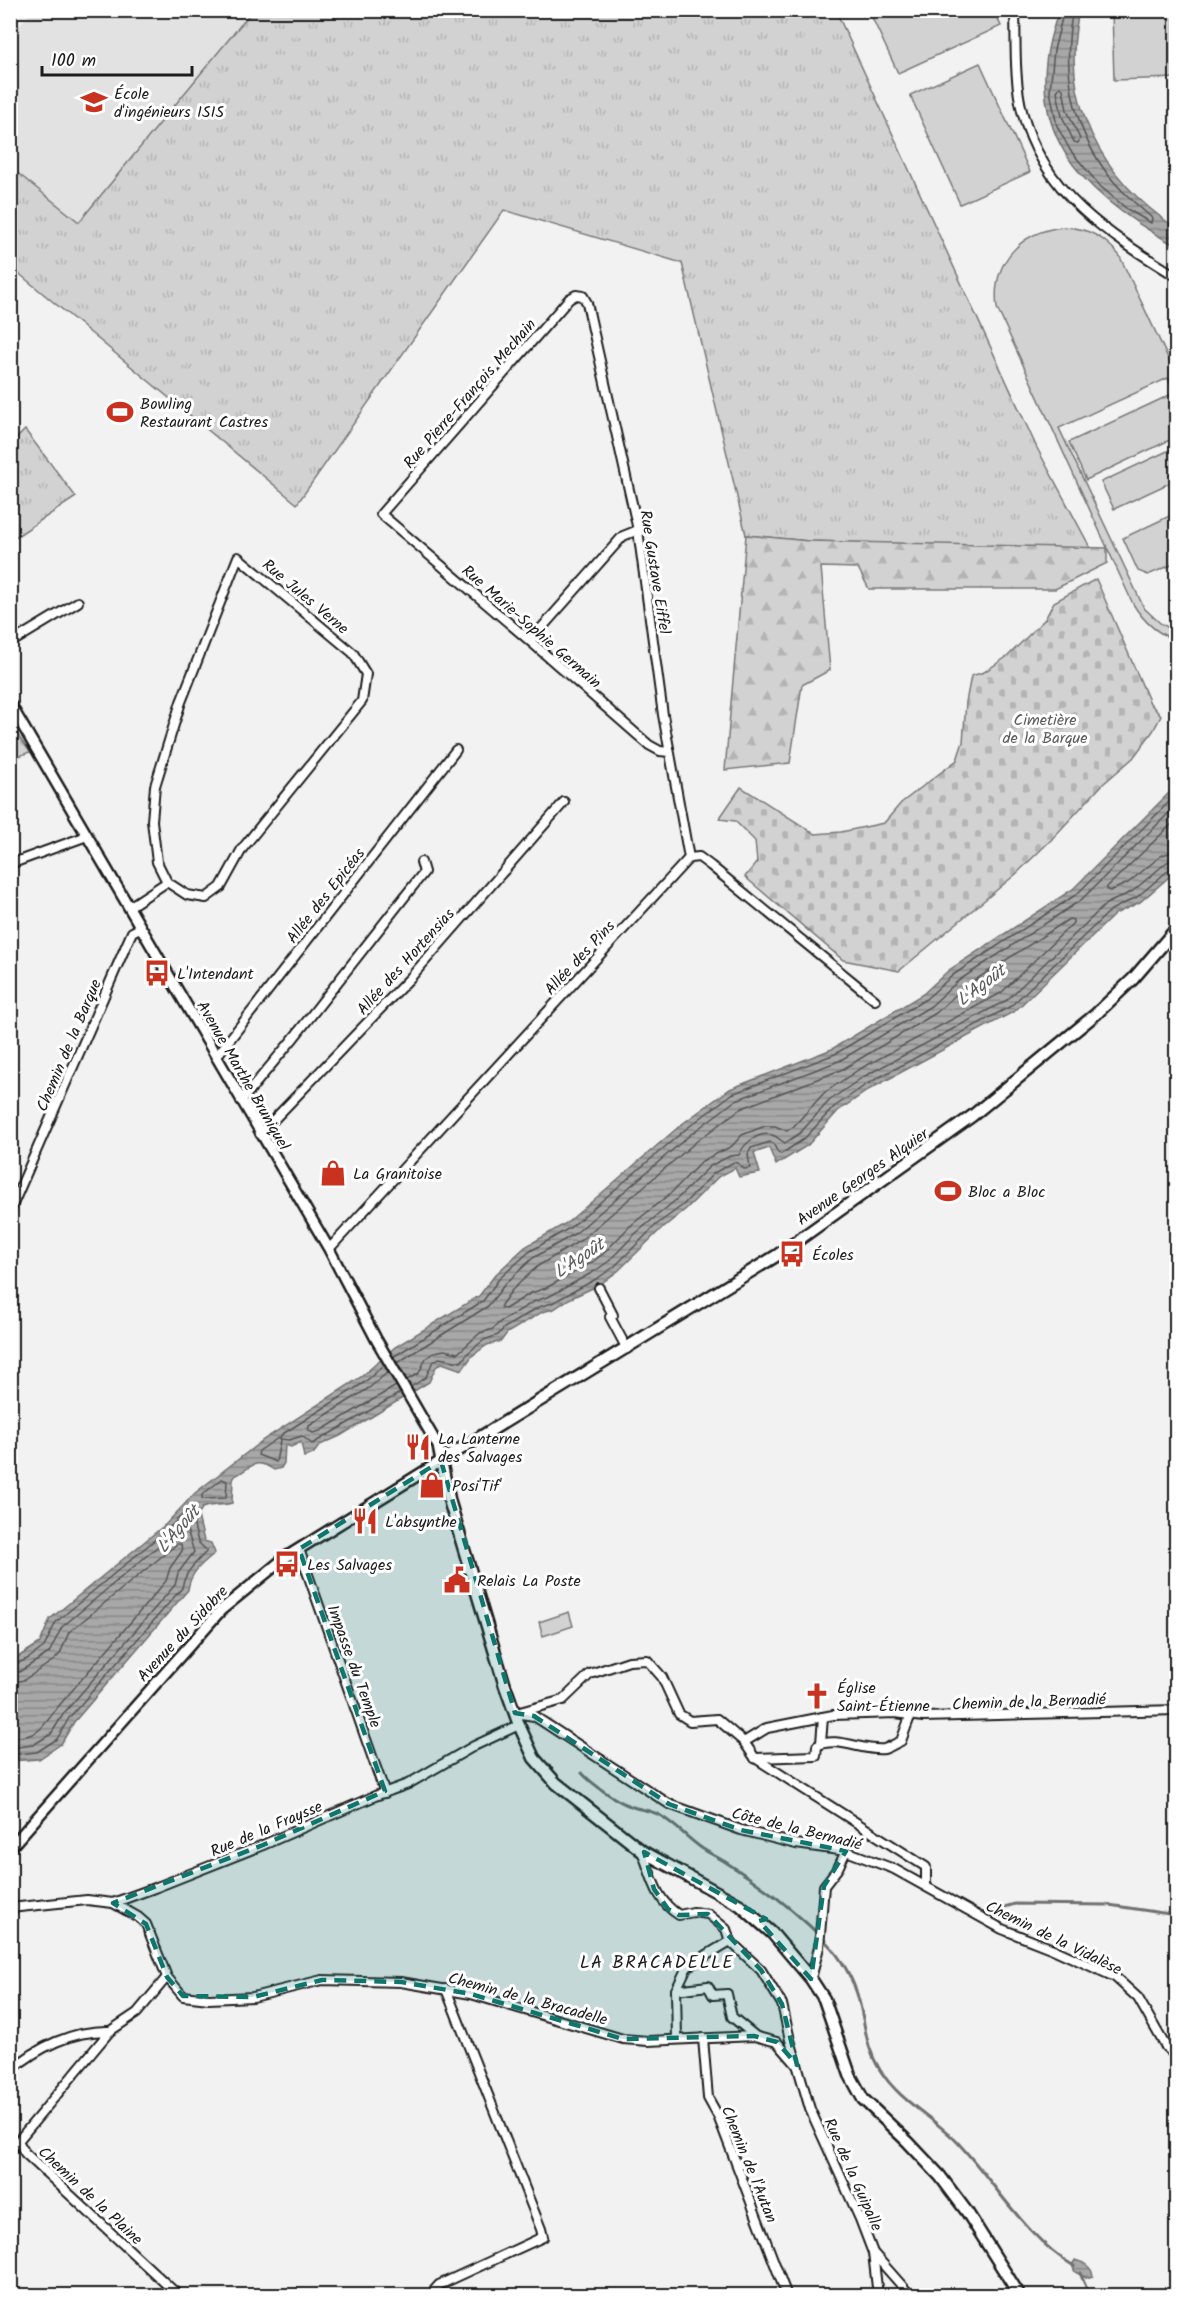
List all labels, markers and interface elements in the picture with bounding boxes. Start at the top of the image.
scale bar [42,39,192,77]
text: 100 m [51,47,96,76]
place label: École d'ingénieurs ISIS [114,82,224,125]
school or university icon: École d'ingénieurs ISIS [79,87,109,117]
street label: Rue Pierre-François Mechain [398,313,543,475]
place label: Bowling Restaurant Castres [140,392,268,435]
sports icon: Bowling Restaurant Castres [105,397,135,427]
street label: Rue Gustave Eiffel [632,508,677,636]
street label: Rue Jules Verne [256,553,354,641]
street label: Rue Marie-Sophie Germain [455,559,607,695]
park label: Cimetière de la Barque [1003,708,1087,751]
street label: Allée des Epicéas [281,842,372,949]
street label: Allée des Hortensias [351,903,461,1021]
street label: Allée des Pins [539,915,622,1001]
water label: L'Agoût [951,956,1015,1015]
bus stop icon: L'Intendant [142,958,172,988]
place label: L'Intendant [177,962,254,987]
street label: Chemin de la Barque [30,975,109,1116]
street label: Avenue Marthe Bruniquel [190,996,296,1155]
street label: Avenue Georges Alquier [792,1121,935,1232]
shop icon: La Granitoise [318,1158,348,1188]
place label: La Granitoise [353,1162,442,1187]
sports icon: Bloc a Bloc [933,1176,963,1206]
place label: Bloc a Bloc [968,1180,1045,1205]
water label: L'Agoût [549,1230,614,1287]
bus stop icon: Écoles [777,1239,807,1269]
place label: Écoles [812,1243,854,1268]
place label: La Lanterne des Salvages [438,1427,522,1470]
restaurant icon: La Lanterne des Salvages [403,1432,433,1462]
shop icon: Posi'Tif' [417,1470,447,1500]
place label: Posi'Tif' [452,1474,502,1499]
water label: L'Agoût [150,1497,210,1561]
restaurant icon: L'absynthe [350,1506,380,1536]
place label: L'absynthe [385,1510,457,1535]
bus stop icon: Les Salvages [272,1549,302,1579]
place label: Les Salvages [307,1553,392,1578]
public building icon: Relais La Poste [442,1565,472,1595]
place label: Relais La Poste [477,1569,581,1594]
street label: Avenue du Sidobre [132,1580,235,1688]
street label: Impasse du Temple [320,1601,387,1732]
place label: Église Saint-Étienne [837,1676,930,1719]
church icon: Église Saint-Étienne [802,1681,832,1711]
street label: Chemin de la Bernadié [952,1687,1107,1718]
street label: Rue de la Fraysse [207,1795,327,1864]
street label: Côte de la Bernadié [729,1801,865,1858]
street label: Chemin de la Vidalèse [981,1894,1126,1982]
district label: LA BRACADELLE [580,1949,734,1978]
street label: Chemin de la Bracadelle [445,1966,610,2033]
street label: Chemin de l'Autan [714,2102,783,2227]
street label: Rue de la Guipalle [816,2114,889,2235]
street label: Chemin de la Plaine [32,2141,148,2252]

